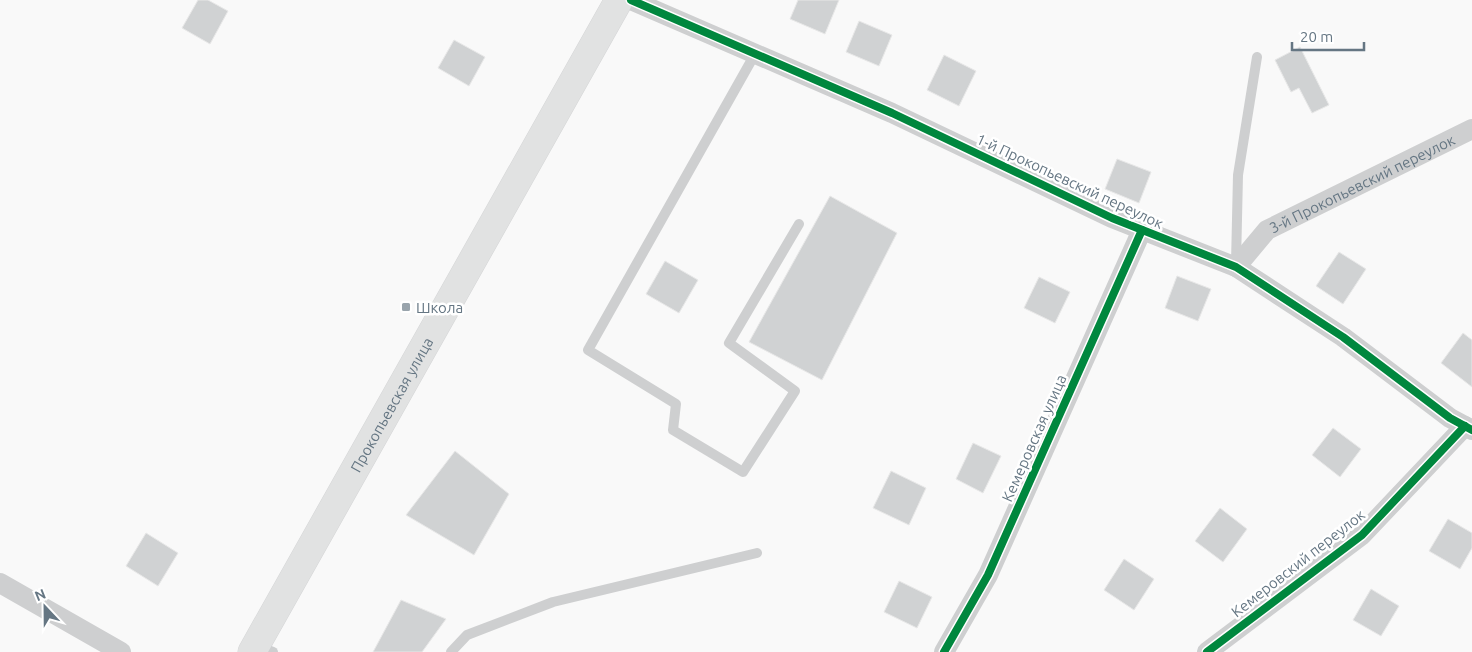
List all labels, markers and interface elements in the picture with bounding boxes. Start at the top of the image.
scale bar [1292,20,1364,52]
text: 20 m [1300,28,1333,45]
street label: 1-й Прокопьевский переулок [974,130,1166,232]
street label: 3-й Прокопьевский переулок [1266,130,1458,236]
place label: Школа [416,299,463,316]
marker: Школа [400,301,412,313]
street label: Прокопьевская улица [347,334,436,475]
street label: Кемеровская улица [998,372,1070,504]
street label: Кемеровский переулок [1228,506,1368,620]
north arrow [20,582,70,632]
text: N [32,586,48,604]

